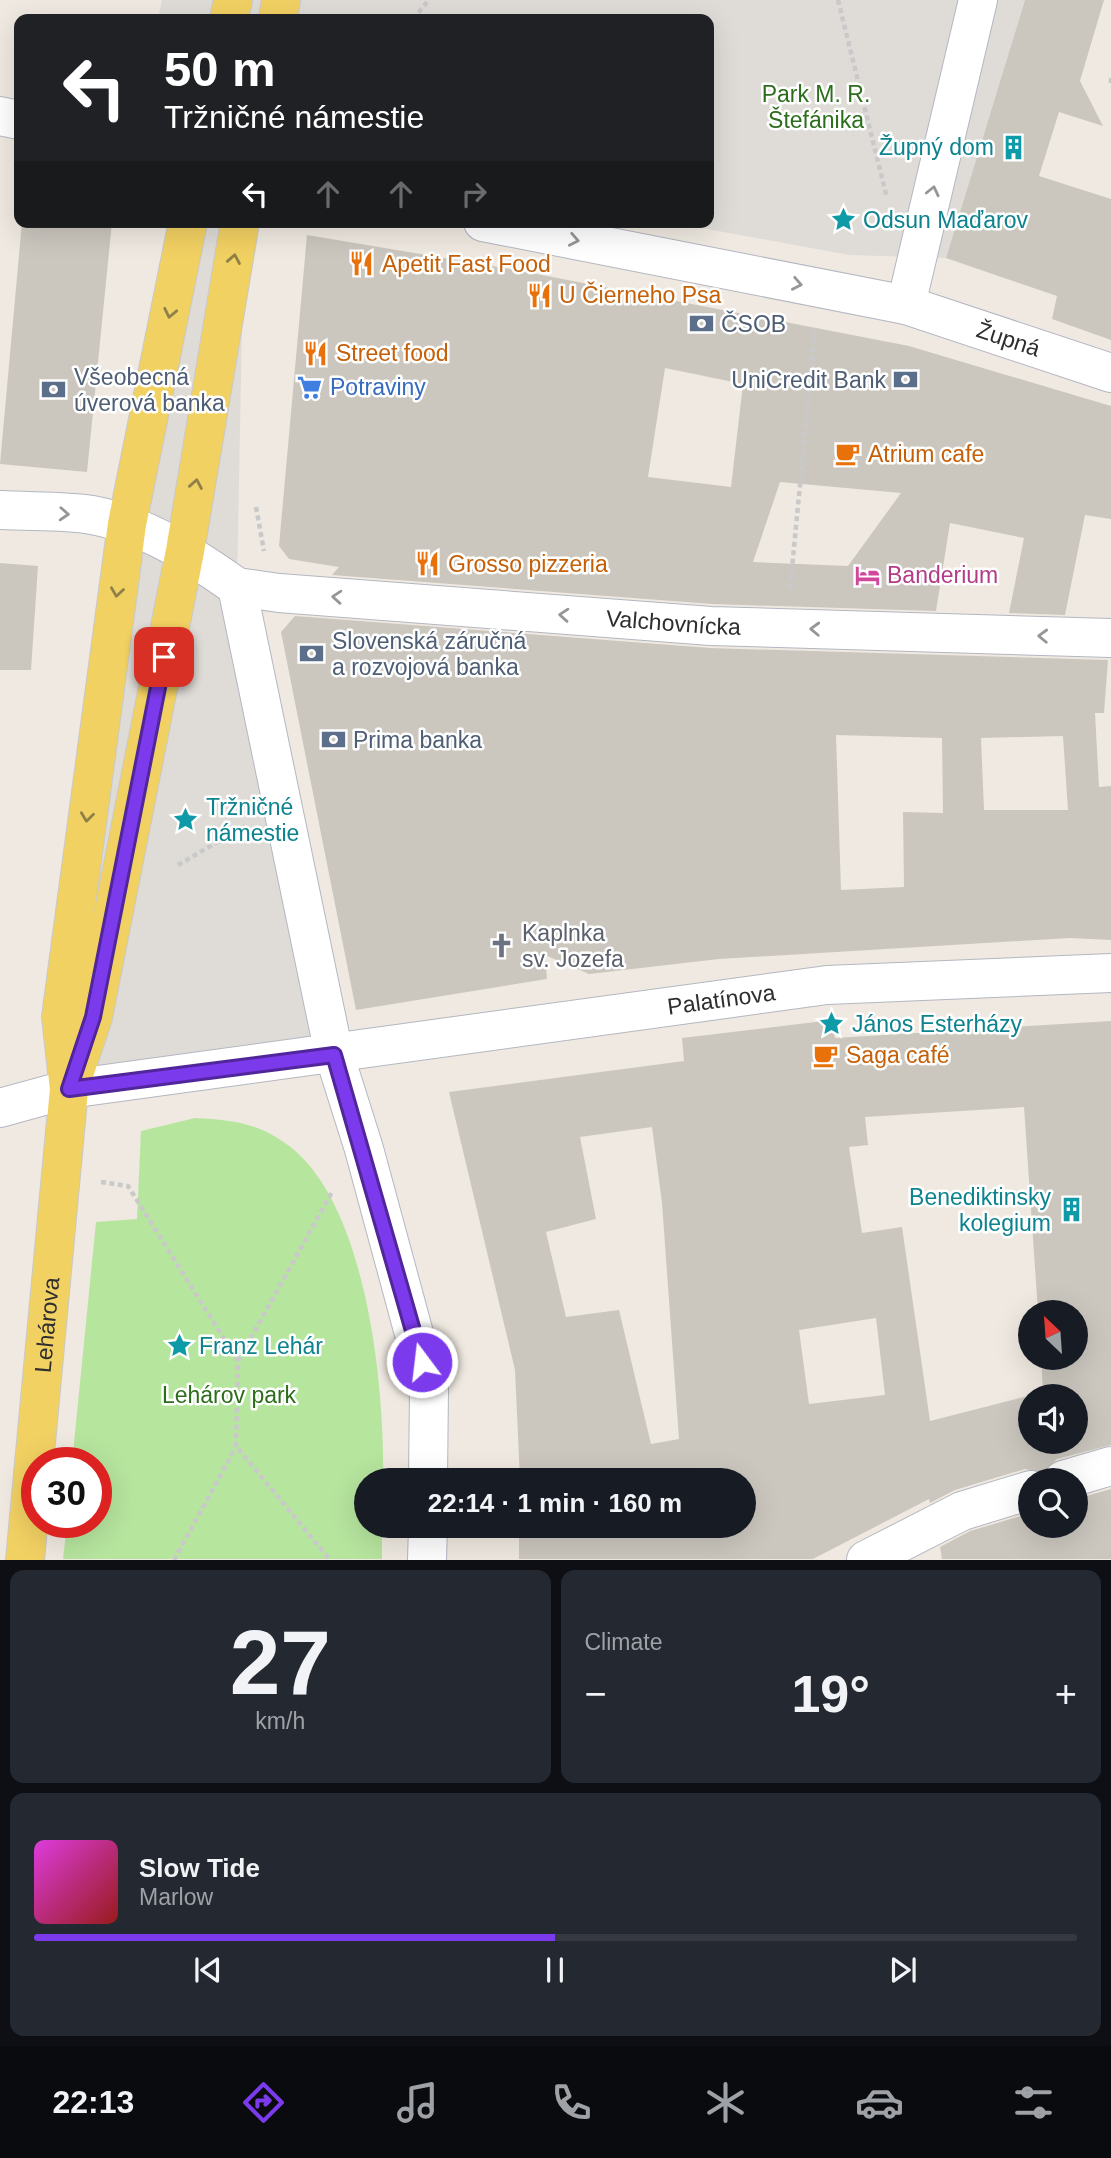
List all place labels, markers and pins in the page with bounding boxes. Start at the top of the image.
building icon: Župný dom [1000,133,1028,161]
place label: Župný dom [879,134,994,160]
place icon: Odsun Maďarov [829,206,857,234]
place label: Odsun Maďarov [863,207,1028,233]
restaurant icon: Apetit Fast Food [348,250,376,278]
place label: Apetit Fast Food [382,251,551,277]
restaurant icon: U Čierneho Psa [525,281,553,309]
place label: U Čierneho Psa [559,281,722,308]
bank icon: ČSOB [687,310,715,338]
place label: ČSOB [721,310,786,337]
restaurant icon: Street food [302,339,330,367]
place label: Street food [336,340,449,366]
place label: Všeobecná úverová banka [74,364,225,416]
bank icon: UniCredit Bank [892,366,920,394]
place label: UniCredit Bank [731,367,886,393]
supermarket icon: Potraviny [296,373,324,401]
place label: Potraviny [330,374,426,400]
bank icon: Všeobecná úverová banka [40,376,68,404]
cafe icon: Atrium cafe [834,440,862,468]
place label: Atrium cafe [868,441,984,467]
restaurant icon: Grosso pizzeria [414,550,442,578]
place label: Grosso pizzeria [448,551,608,577]
hotel icon: Banderium [853,561,881,589]
place label: Banderium [887,562,998,588]
pin [134,627,194,687]
place label: Slovenská záručná a rozvojová banka [332,628,527,680]
bank icon: Slovenská záručná a rozvojová banka [298,640,326,668]
bank icon: Prima banka [319,726,347,754]
place label: Prima banka [353,727,482,753]
place label: Tržničné námestie [206,794,299,846]
place icon: Tržničné námestie [172,806,200,834]
place label: Kaplnka sv. Jozefa [522,920,624,972]
church icon: Kaplnka sv. Jozefa [488,932,516,960]
place icon: János Esterházy [818,1010,846,1038]
place label: János Esterházy [852,1011,1023,1037]
cafe icon: Saga café [812,1041,840,1069]
place label: Saga café [846,1042,950,1068]
place label: Benediktinsky kolegium [909,1184,1051,1236]
building icon: Benediktinsky kolegium [1057,1196,1085,1224]
place icon: Franz Lehár [165,1332,193,1360]
place label: Franz Lehár [199,1333,323,1359]

